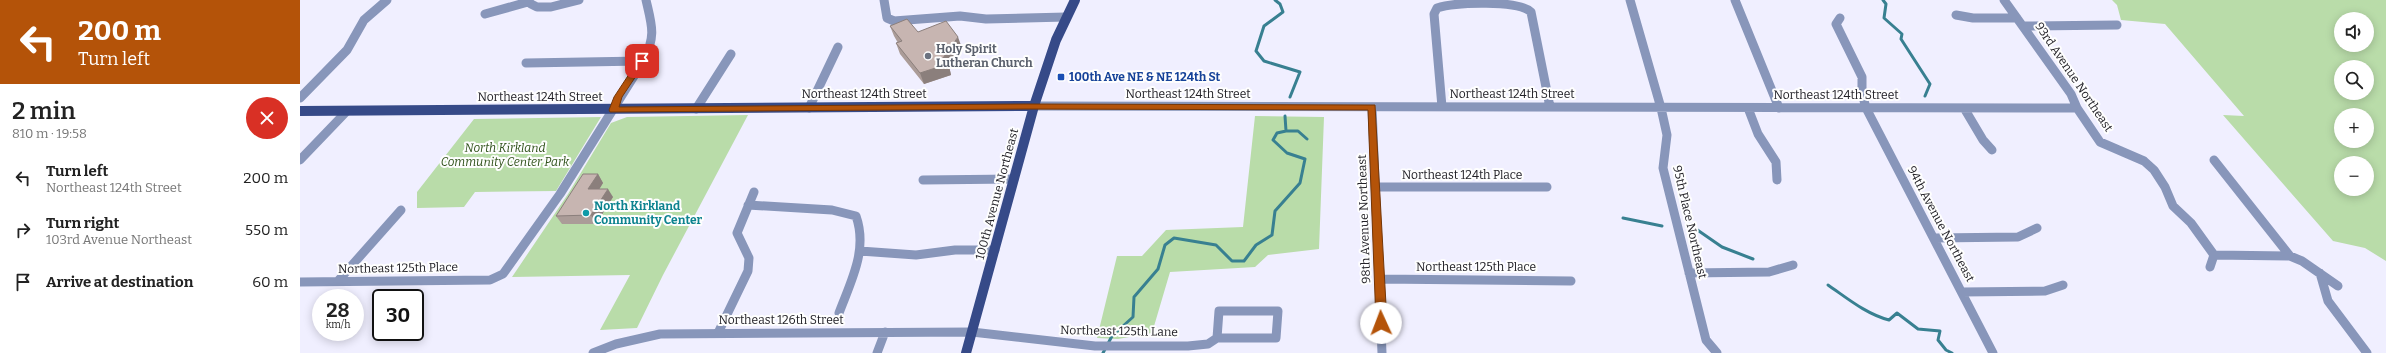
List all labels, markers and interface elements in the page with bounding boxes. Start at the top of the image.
map controls [2334,12,2374,196]
button: sound [2334,12,2374,52]
text: 200 m [78,14,161,47]
icon: left [12,16,64,68]
street label: 93rd Avenue Northeast [2032,20,2116,135]
place label: Holy Spirit Lutheran Church [936,42,1033,70]
pin [625,44,659,78]
text: Turn left [78,48,150,70]
icon: arrive [631,50,653,72]
marker: Holy Spirit Lutheran Church [923,51,933,61]
button: search [2334,60,2374,100]
place label: 100th Ave NE & NE 124th St [1069,70,1221,84]
marker: 100th Ave NE & NE 124th St [1056,72,1066,82]
street label: Northeast 124th Street [801,87,927,101]
street label: Northeast 124th Street [1125,87,1251,101]
street label: Northeast 124th Street [1449,87,1575,101]
street label: Northeast 124th Street [1773,88,1899,102]
street label: Northeast 124th Street [477,90,603,104]
text: 2 min [12,97,76,125]
button: close [246,97,288,139]
button: + [2334,108,2374,148]
text: 810 m · 19:58 [12,126,87,141]
street label: 100th Avenue Northeast [973,126,1021,261]
park label: North Kirkland Community Center Park [441,141,570,169]
street label: 98th Avenue Northeast [1355,154,1373,284]
button: − [2334,156,2374,196]
text: Turn left [46,162,108,180]
street label: 95th Place Northeast [1670,164,1710,281]
street label: 94th Avenue Northeast [1905,164,1978,285]
icon: left [12,167,34,189]
street label: Northeast 124th Place [1402,168,1522,182]
text: 200 m [243,169,288,187]
text: Northeast 124th Street [46,180,182,195]
place label: North Kirkland Community Center [594,199,703,227]
marker: North Kirkland Community Center [581,208,591,218]
text: Turn right [46,214,119,232]
icon: right [12,219,34,241]
text: 550 m [245,221,288,239]
text: 103rd Avenue Northeast [46,232,192,247]
street label: Northeast 125th Place [338,260,458,276]
street label: Northeast 125th Place [1416,260,1536,274]
icon: arrive [12,271,34,293]
text: Arrive at destination [46,273,193,291]
text: 60 m [252,273,288,291]
speed limit sign: 30 [372,289,424,341]
text: 28 [326,298,350,322]
position arrow [1360,302,1402,344]
street label: Northeast 126th Street [718,313,844,327]
text: km/h [326,319,350,331]
street label: Northeast 125th Lane [1060,323,1178,339]

